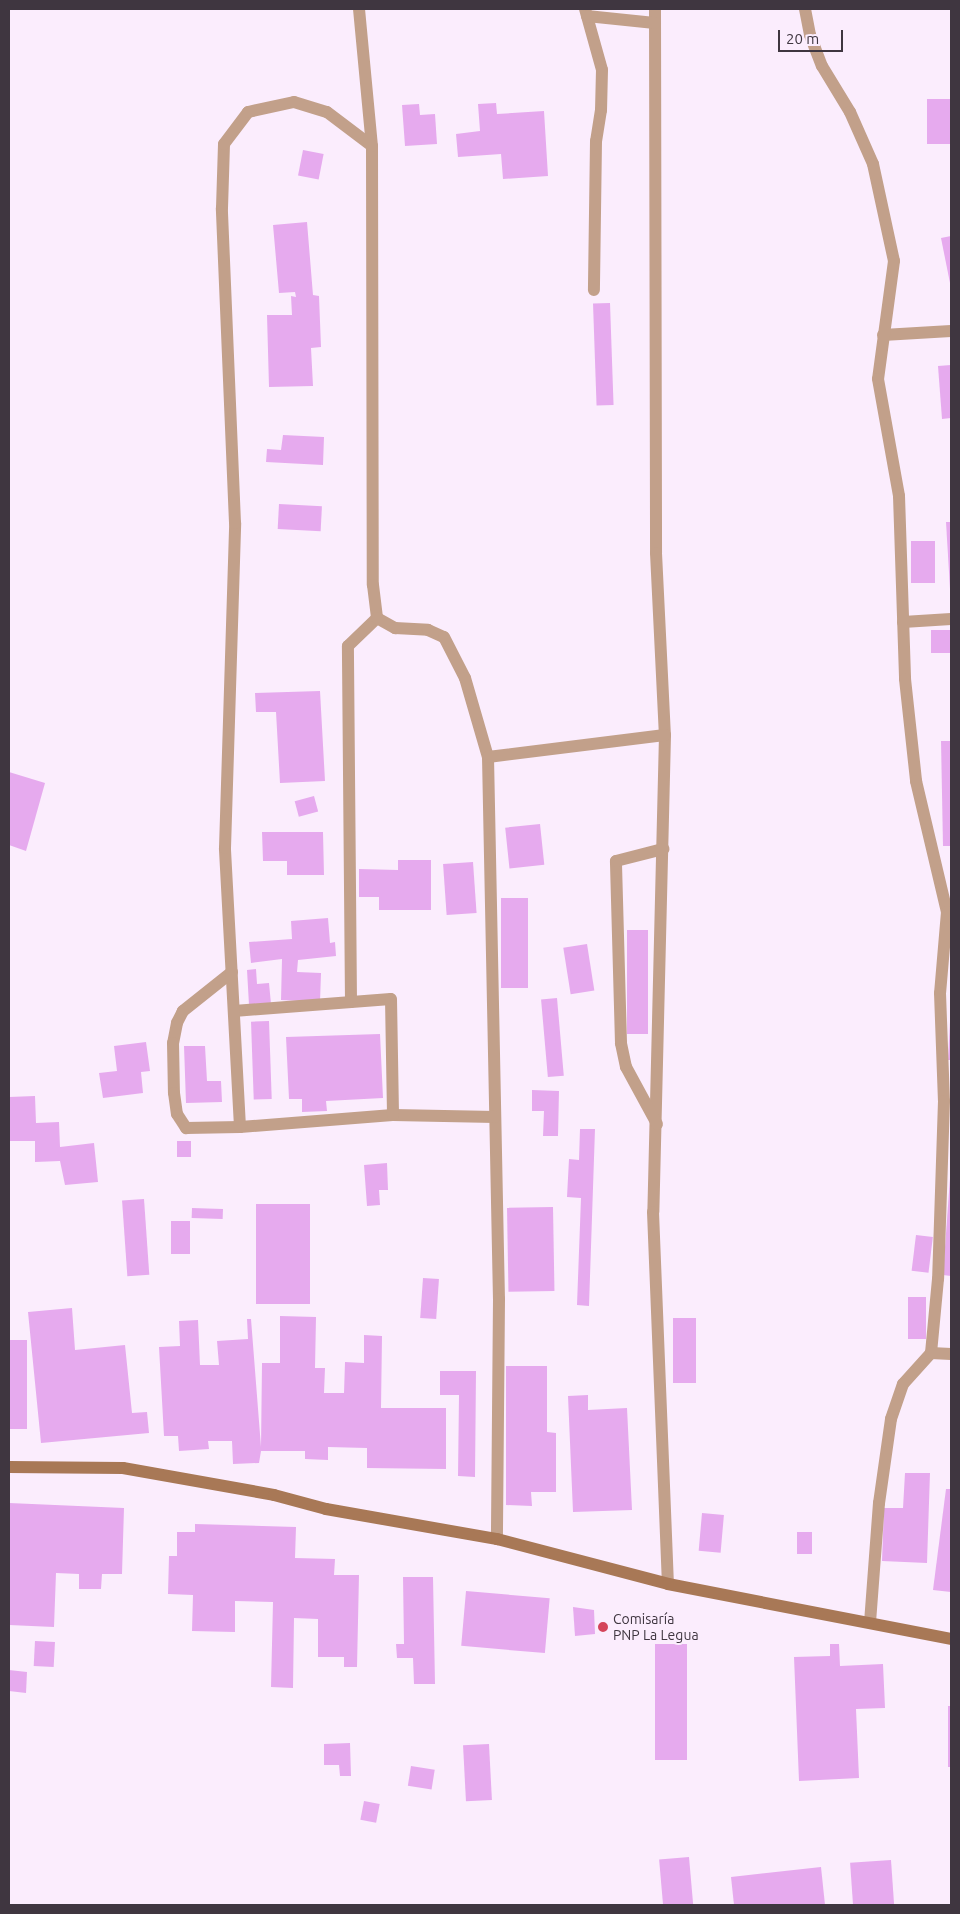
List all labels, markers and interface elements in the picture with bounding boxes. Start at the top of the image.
scale bar [780,20,845,52]
text: 20 m [786,30,819,47]
place label: Comisaría PNP La Legua [613,1611,699,1644]
marker: Comisaría PNP La Legua [597,1621,609,1633]

